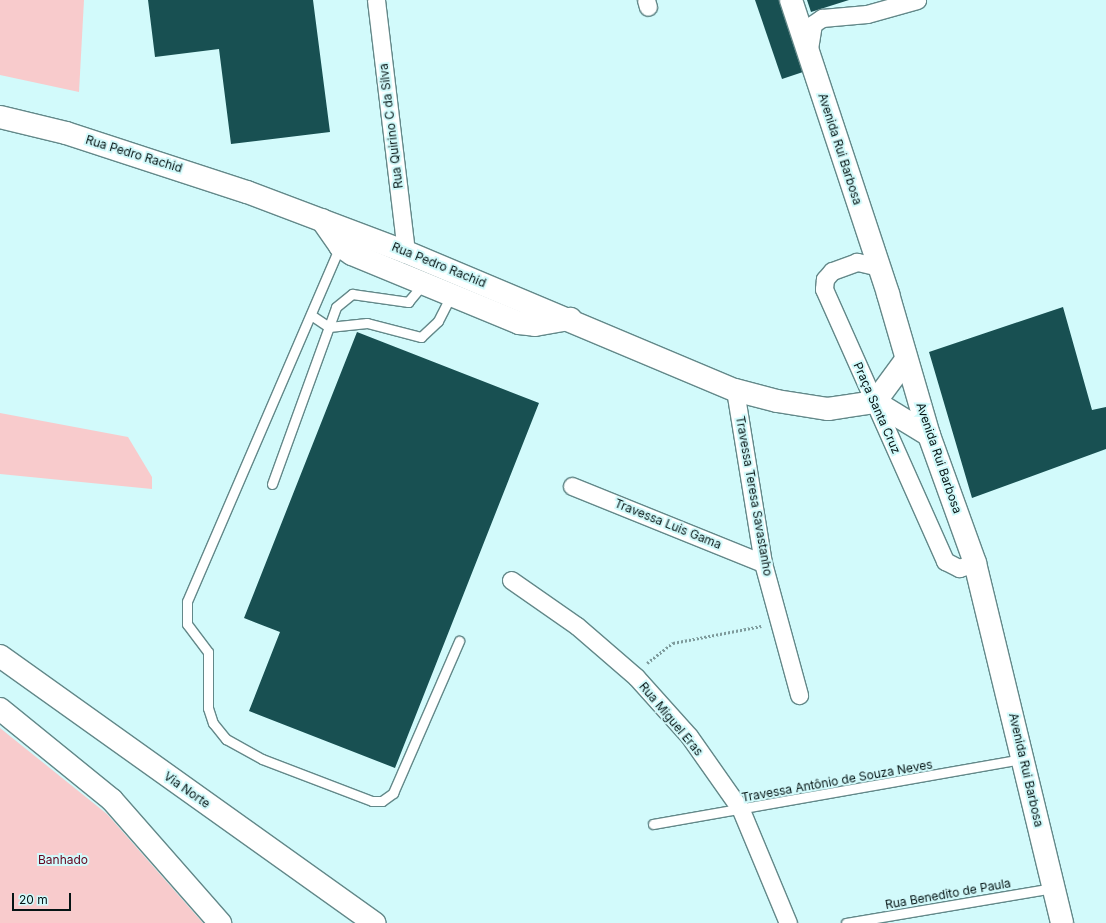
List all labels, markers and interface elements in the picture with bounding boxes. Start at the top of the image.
street label: Rua Quirino C da Silva [376,63,406,189]
street label: Avenida Rui Barbosa [815,91,865,207]
street label: Rua Pedro Rachid [84,132,184,176]
street label: Rua Pedro Rachid [390,240,488,290]
street label: Praça Santa Cruz [850,360,904,456]
street label: Avenida Rui Barbosa [913,401,965,515]
street label: Travessa Teresa Savastanho [733,415,775,577]
street label: Travessa Luis Gama [613,496,723,552]
street label: Rua Miguel Eras [636,679,706,759]
street label: Avenida Rui Barbosa [1006,712,1046,828]
street label: Travessa Antônio de Souza Neves [740,757,934,805]
street label: Via Norte [161,769,213,811]
park label: Banhado [38,853,88,867]
street label: Rua Benedito de Paula [884,876,1012,912]
scale bar [14,885,73,911]
text: 20 m [19,892,48,907]

